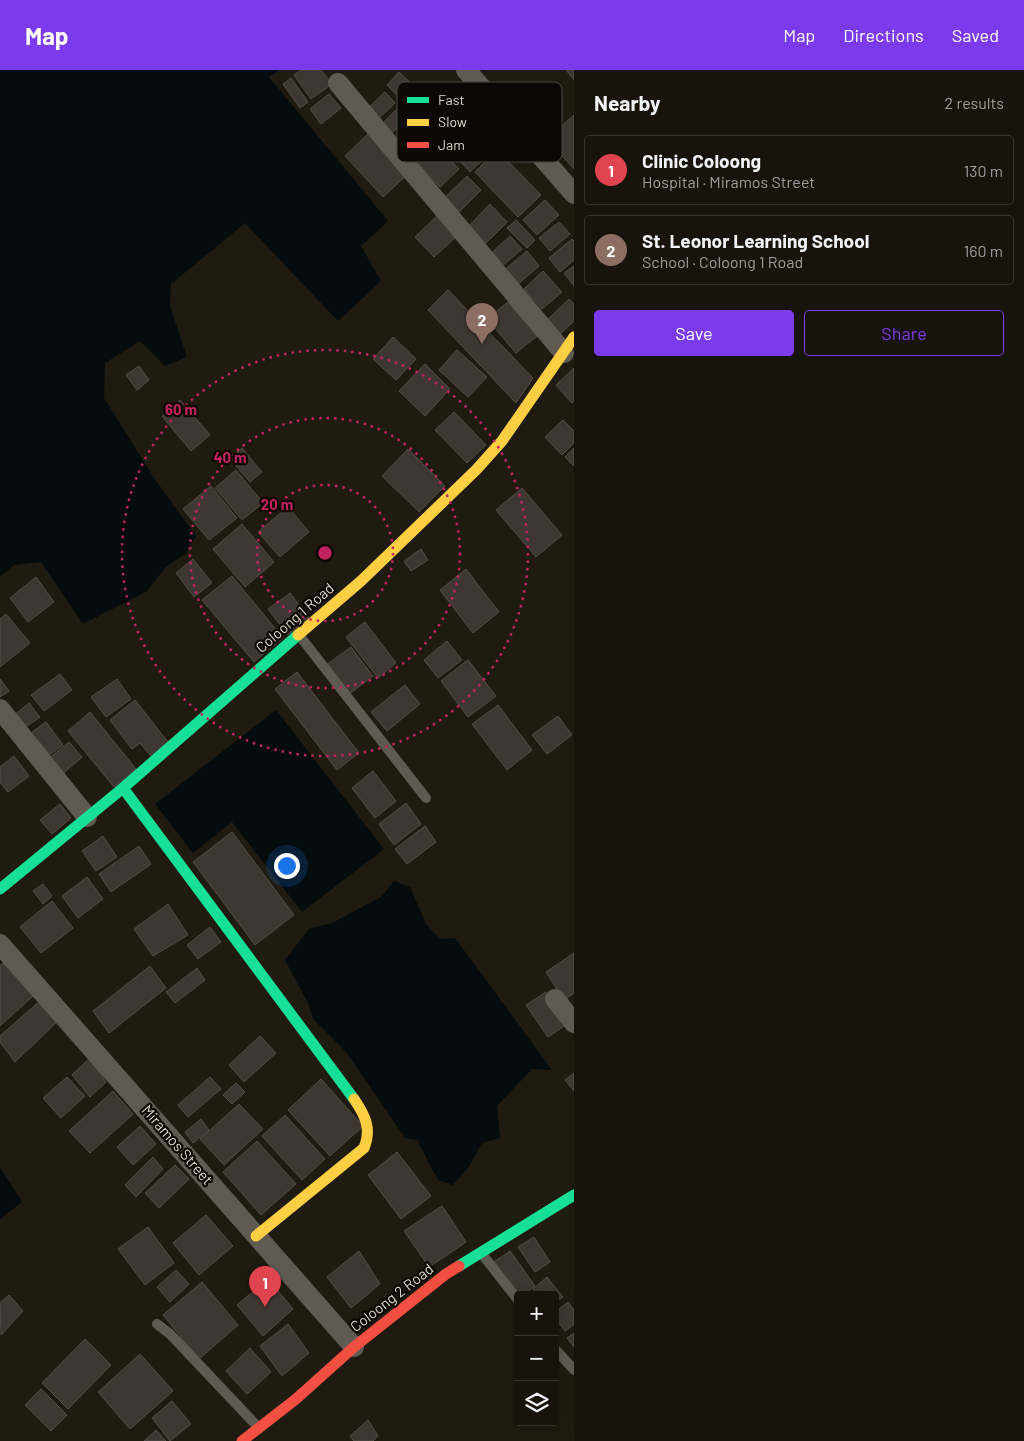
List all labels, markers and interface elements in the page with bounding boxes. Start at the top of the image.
text: Map [25,21,68,50]
text: Map [783,24,815,46]
text: Directions [843,24,924,46]
text: Saved [952,24,999,46]
legend [397,82,562,162]
text: Nearby [594,90,660,115]
text: Fast [438,91,464,108]
text: 2 results [945,93,1004,112]
text: Slow [438,113,467,130]
text: Jam [438,136,465,153]
text: Clinic Coloong [642,149,761,172]
text: 1 [608,161,614,180]
text: 130 m [964,161,1003,180]
text: Hospital · Miramos Street [642,172,815,191]
text: St. Leonor Learning School [642,229,869,252]
text: 2 [607,241,615,260]
text: 160 m [964,241,1003,260]
text: School · Coloong 1 Road [642,252,803,271]
pin: 2 [466,303,498,344]
button: Save [594,310,794,356]
button: Share [804,310,1004,356]
text: 60 m [165,400,197,418]
text: 40 m [213,448,247,466]
text: 20 m [261,495,293,513]
centre of rings [316,544,334,562]
street label: Coloong 1 Road [252,578,337,656]
your location [274,853,300,879]
street label: Miramos Street [138,1101,217,1188]
street label: Coloong 2 Road [346,1259,436,1335]
pin: 1 [249,1266,281,1307]
map controls [514,1291,559,1426]
button: + [514,1291,559,1336]
button: − [514,1336,559,1381]
button: layers [514,1381,559,1426]

